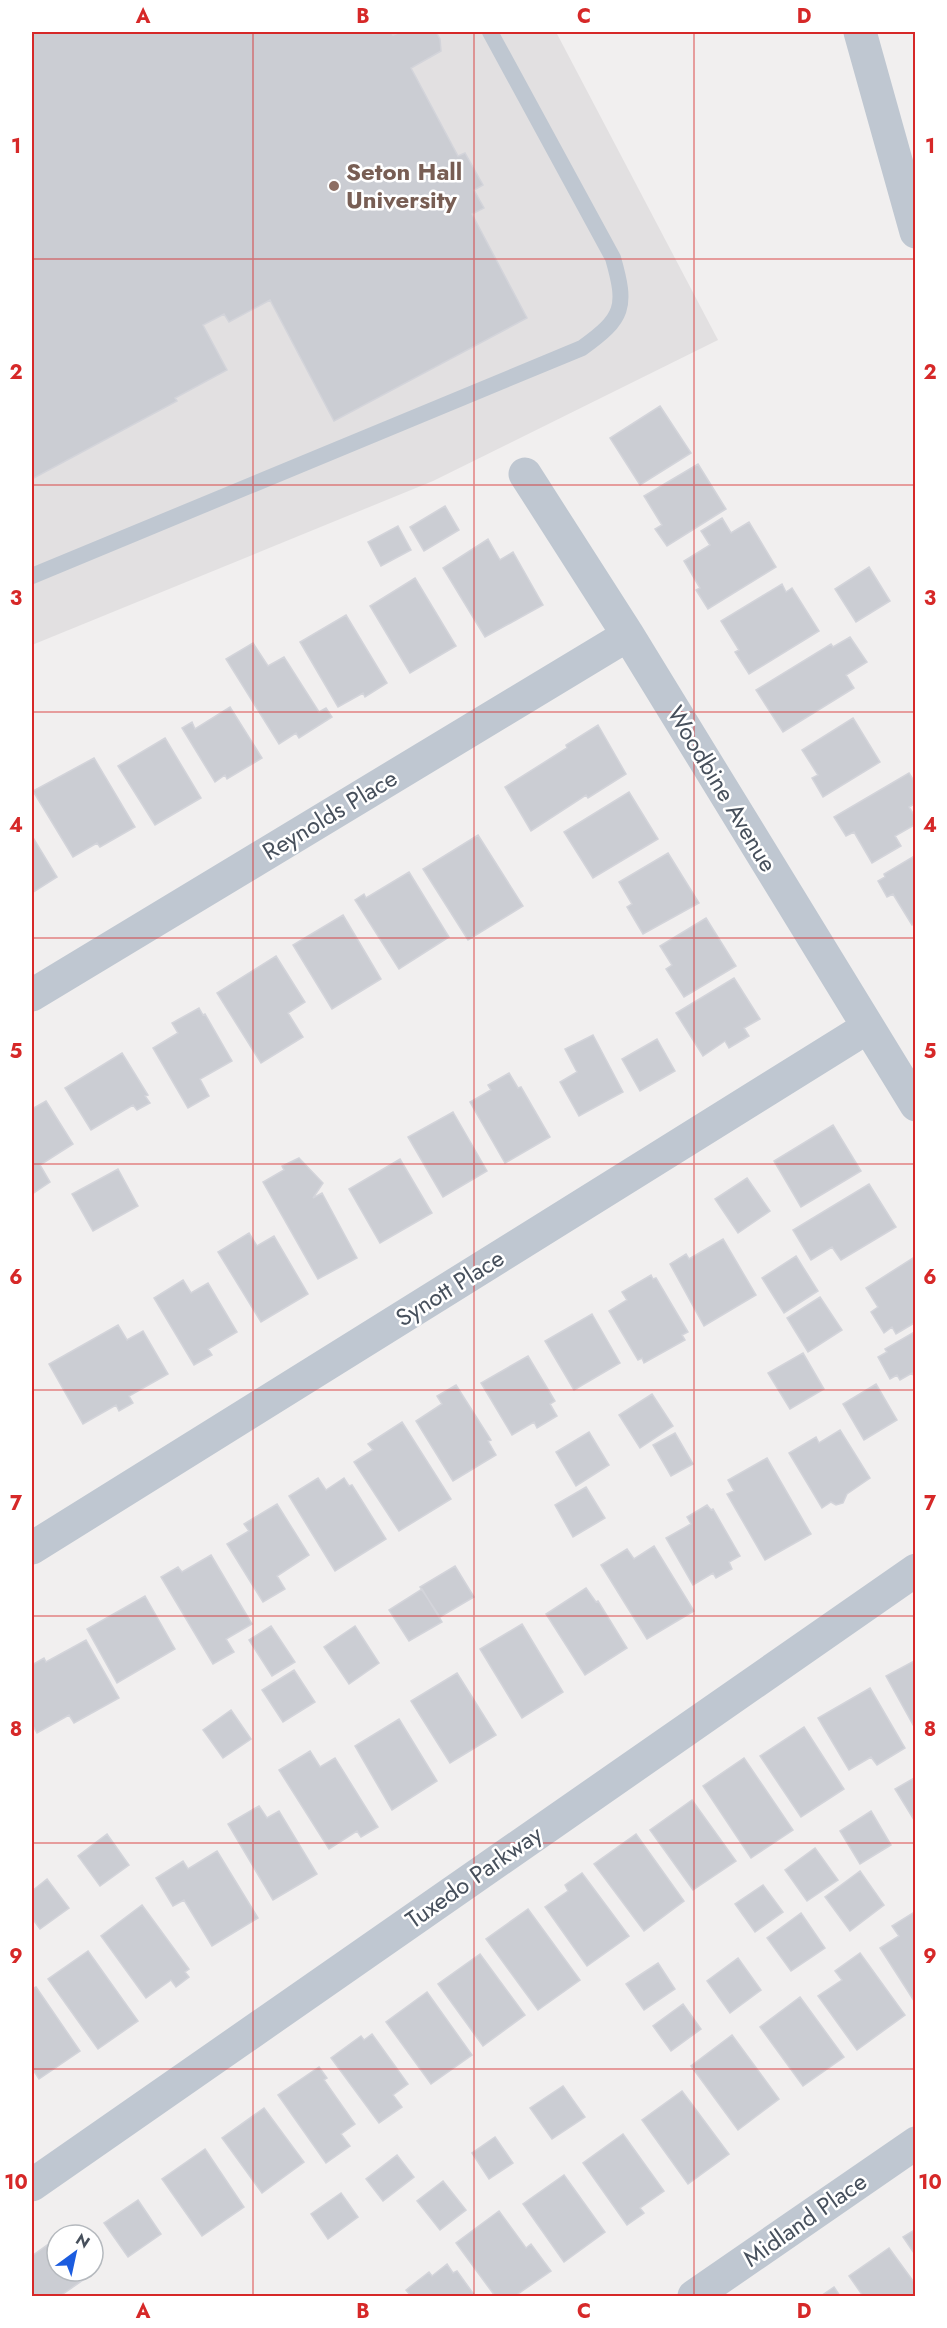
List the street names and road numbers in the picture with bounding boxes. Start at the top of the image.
street label: Woodbine Avenue [659,699,786,879]
street label: Reynolds Place [256,760,404,869]
street label: Synott Place [389,1240,511,1335]
street label: Tuxedo Parkway [398,1816,549,1937]
street label: Midland Place [736,2164,874,2275]

